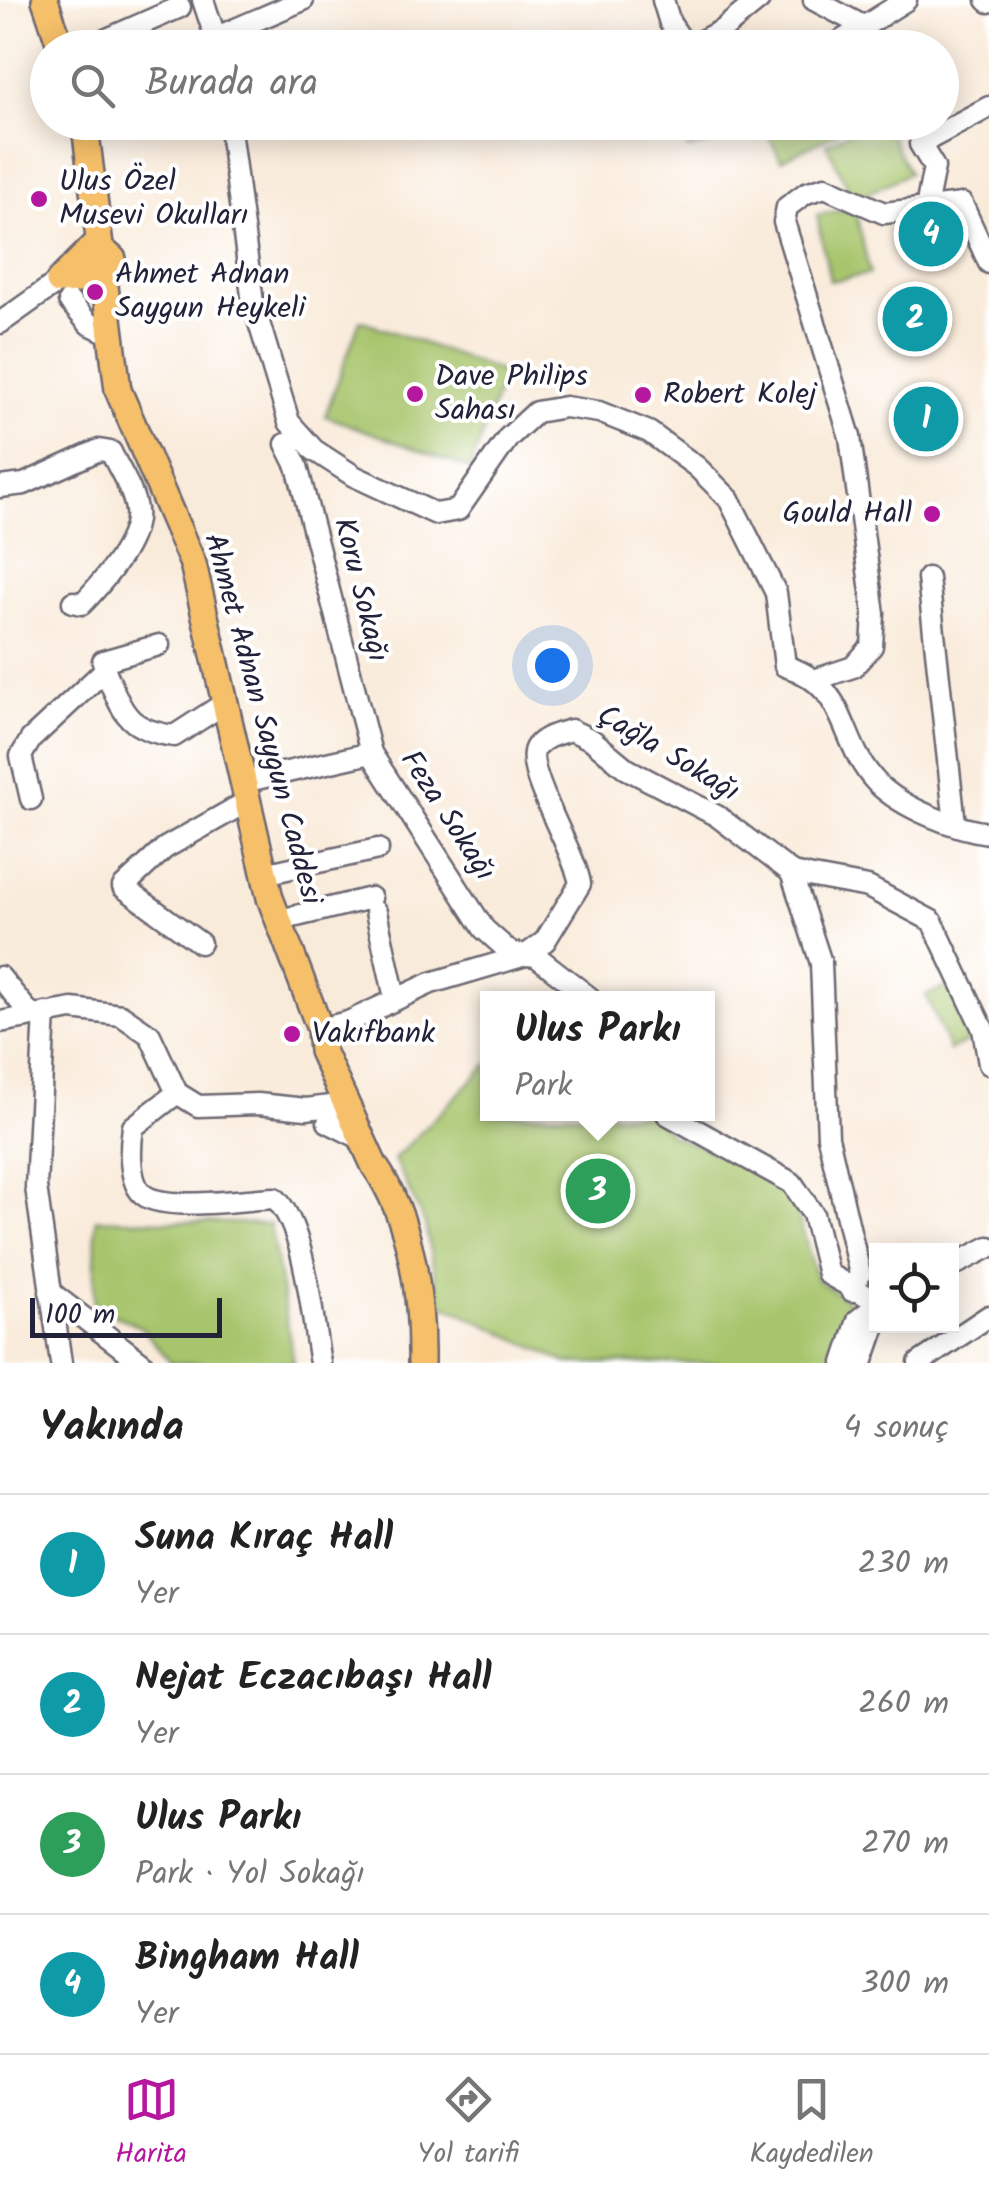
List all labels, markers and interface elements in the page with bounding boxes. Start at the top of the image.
search box [30,30,959,140]
text: Burada ara [145,55,318,115]
icon: search [65,58,120,113]
place label: Ulus Özel Musevi Okulları [59,158,249,240]
marker: Ulus Özel Musevi Okulları [28,188,50,210]
pin: 4 [898,196,964,272]
place label: Ahmet Adnan Saygun Heykeli [115,251,307,333]
marker: Ahmet Adnan Saygun Heykeli [84,281,106,303]
pin: 2 [882,282,948,356]
place label: Dave Philips Sahası [435,353,588,435]
place label: Robert Kolej [663,371,818,419]
pin: 1 [894,382,958,456]
marker: Dave Philips Sahası [404,383,426,405]
marker: Robert Kolej [632,384,654,406]
place label: Gould Hall [782,490,912,538]
marker: Gould Hall [921,503,943,525]
street label: Koru Sokağı [319,513,401,667]
street label: Ahmet Adnan Saygun Caddesi [189,528,335,912]
your location [527,640,578,691]
street label: Çağla Sokağı [587,692,749,816]
street label: Feza Sokağı [387,741,507,891]
popup [480,991,715,1121]
text: Ulus Parkı [514,1001,681,1061]
place label: Vakıfbank [312,1010,436,1058]
marker: Vakıfbank [281,1023,303,1045]
text: Park [514,1061,572,1112]
pin: 3 [566,1154,630,1228]
map controls [869,1243,959,1333]
button: locate [869,1243,959,1333]
scale bar [30,1293,222,1338]
text: 100 m [45,1293,115,1338]
text: Yakında [40,1395,184,1462]
text: 4 sonuç [844,1403,949,1454]
text: Suna Kıraç Hall [135,1509,393,1569]
text: 1 [68,1539,77,1590]
text: 230 m [858,1539,949,1590]
text: Yer [135,1569,178,1620]
text: Nejat Eczacıbaşı Hall [135,1649,492,1709]
text: 2 [63,1679,82,1730]
text: 260 m [858,1679,949,1730]
text: Yer [135,1709,178,1760]
text: Ulus Parkı [135,1789,301,1849]
text: 3 [64,1819,81,1870]
text: 270 m [861,1819,949,1870]
text: Park · Yol Sokağı [135,1849,365,1900]
text: Bingham Hall [135,1929,359,1989]
text: 4 [64,1959,81,2010]
text: 300 m [860,1959,949,2010]
text: Yer [135,1989,178,2040]
tab: Harita [115,2072,187,2177]
tab: Yol tarifi [417,2072,519,2177]
tab: Kaydedilen [749,2072,874,2177]

